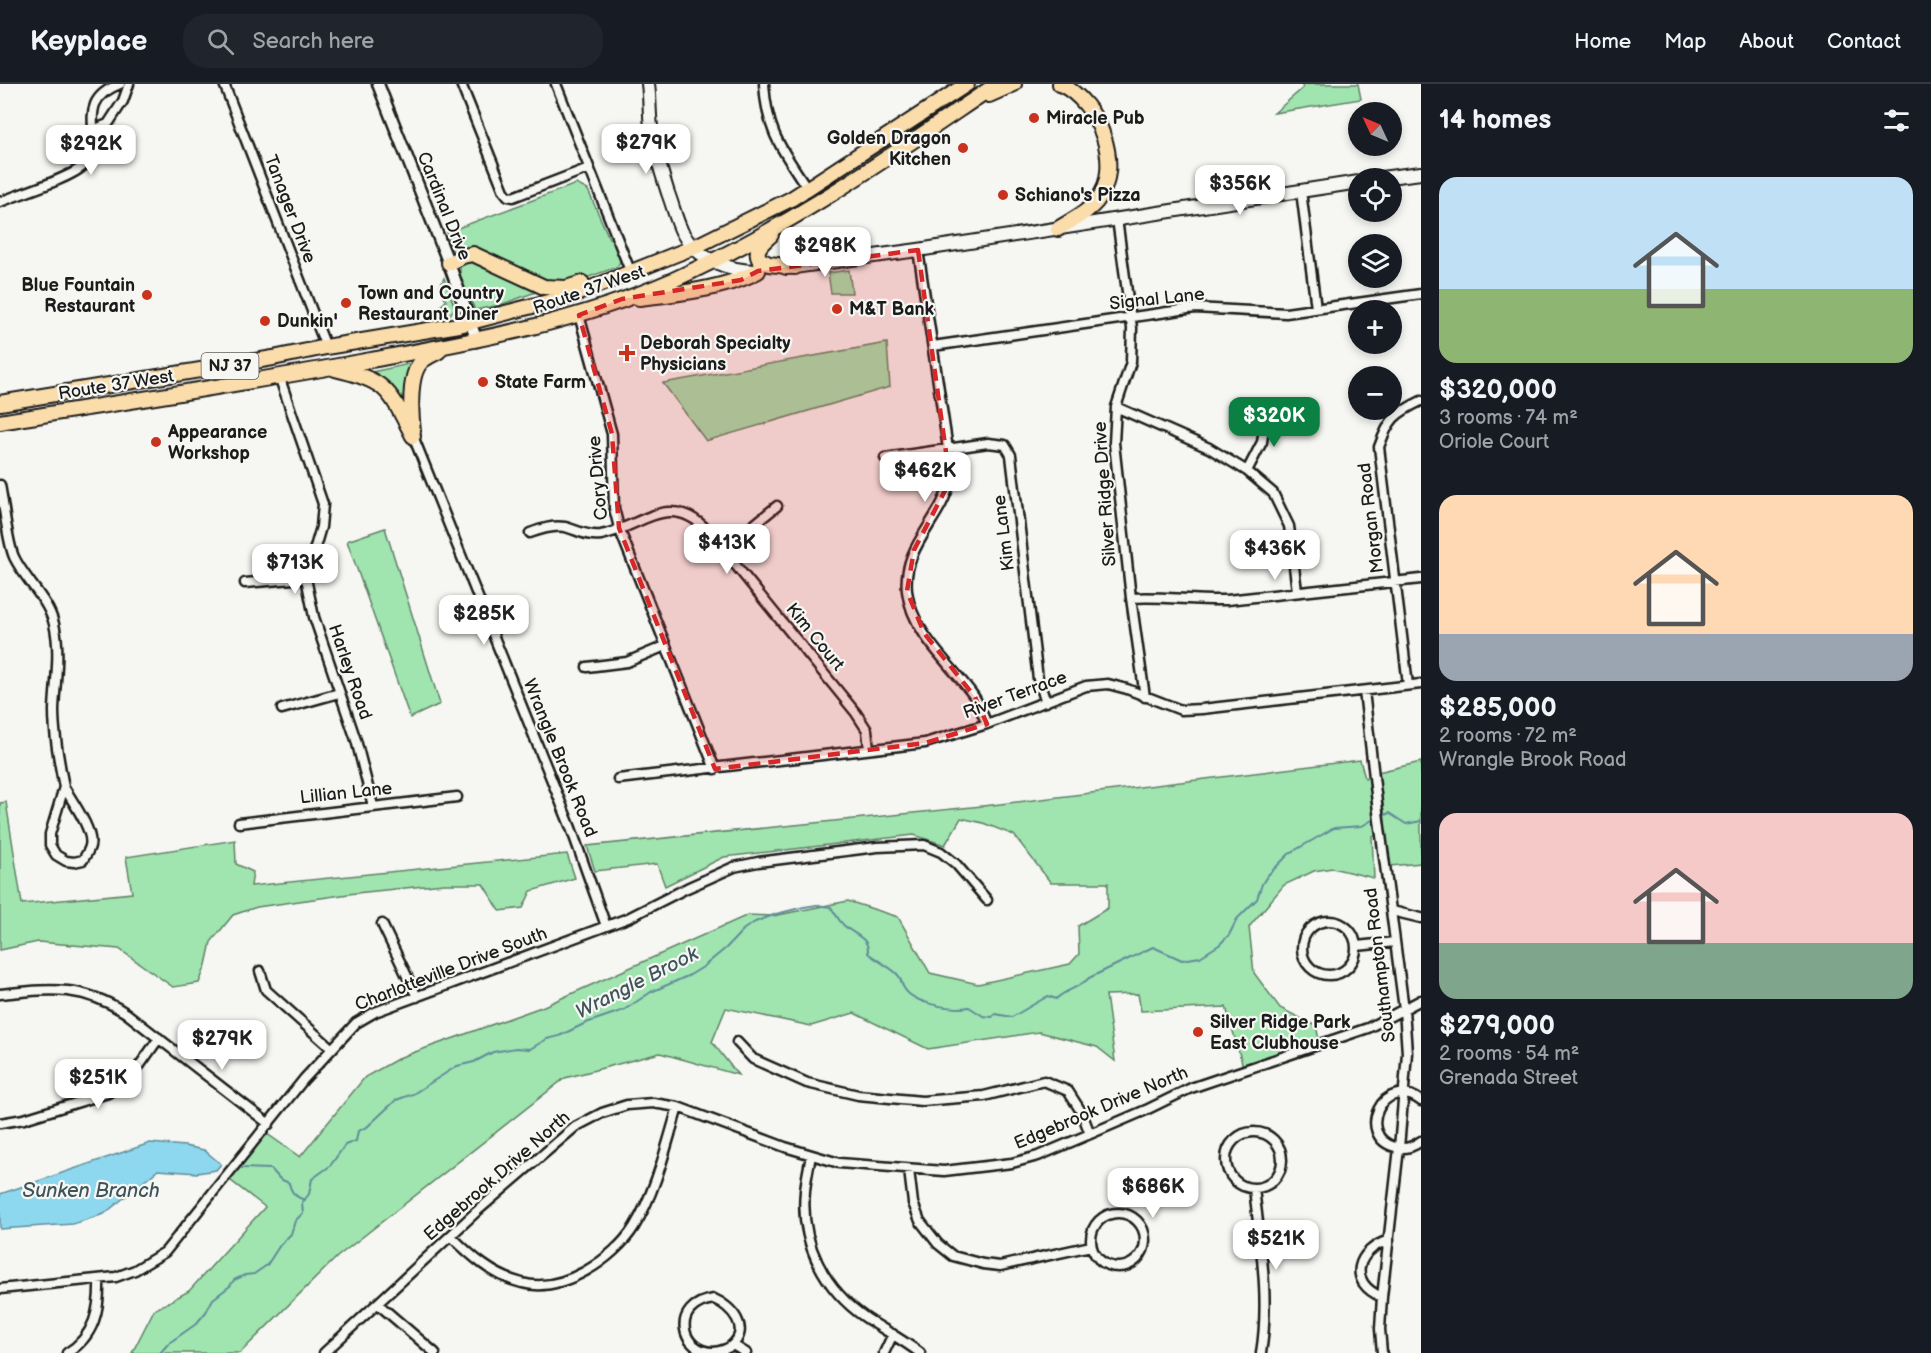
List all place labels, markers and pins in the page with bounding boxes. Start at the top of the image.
place label: Miracle Pub [1046,108,1145,129]
marker: Miracle Pub [1027,111,1041,125]
pin: $279K [604,124,688,175]
pin: $292K [49,125,133,176]
place label: Golden Dragon Kitchen [827,128,951,170]
marker: Golden Dragon Kitchen [956,141,970,155]
pin: $356K [1198,165,1282,216]
place label: Schiano's Pizza [1015,185,1141,206]
marker: Schiano's Pizza [996,188,1010,202]
pin: $298K [783,227,867,278]
place label: Blue Fountain Restaurant [21,275,135,317]
place label: Town and Country Restaurant Diner [358,283,505,325]
marker: Blue Fountain Restaurant [140,288,154,302]
marker: Town and Country Restaurant Diner [339,296,353,310]
place label: M&T Bank [849,299,935,320]
marker: M&T Bank [830,302,844,316]
place label: Dunkin' [277,311,338,332]
marker: Dunkin' [258,314,272,328]
place label: Deborah Specialty Physicians [640,333,791,375]
marker: Deborah Specialty Physicians [618,344,636,362]
place label: State Farm [495,372,586,393]
marker: State Farm [476,375,490,389]
pin: $320K [1232,397,1316,448]
place label: Appearance Workshop [167,422,267,464]
marker: Appearance Workshop [149,435,163,449]
pin: $462K [883,452,967,503]
pin: $413K [685,524,769,575]
pin: $436K [1233,530,1317,581]
pin: $713K [253,544,337,595]
pin: $285K [442,595,526,646]
place label: Silver Ridge Park East Clubhouse [1210,1012,1351,1054]
pin: $279K [180,1020,264,1071]
marker: Silver Ridge Park East Clubhouse [1191,1025,1205,1039]
pin: $251K [56,1059,140,1110]
pin: $686K [1111,1168,1195,1219]
pin: $521K [1234,1220,1318,1271]

